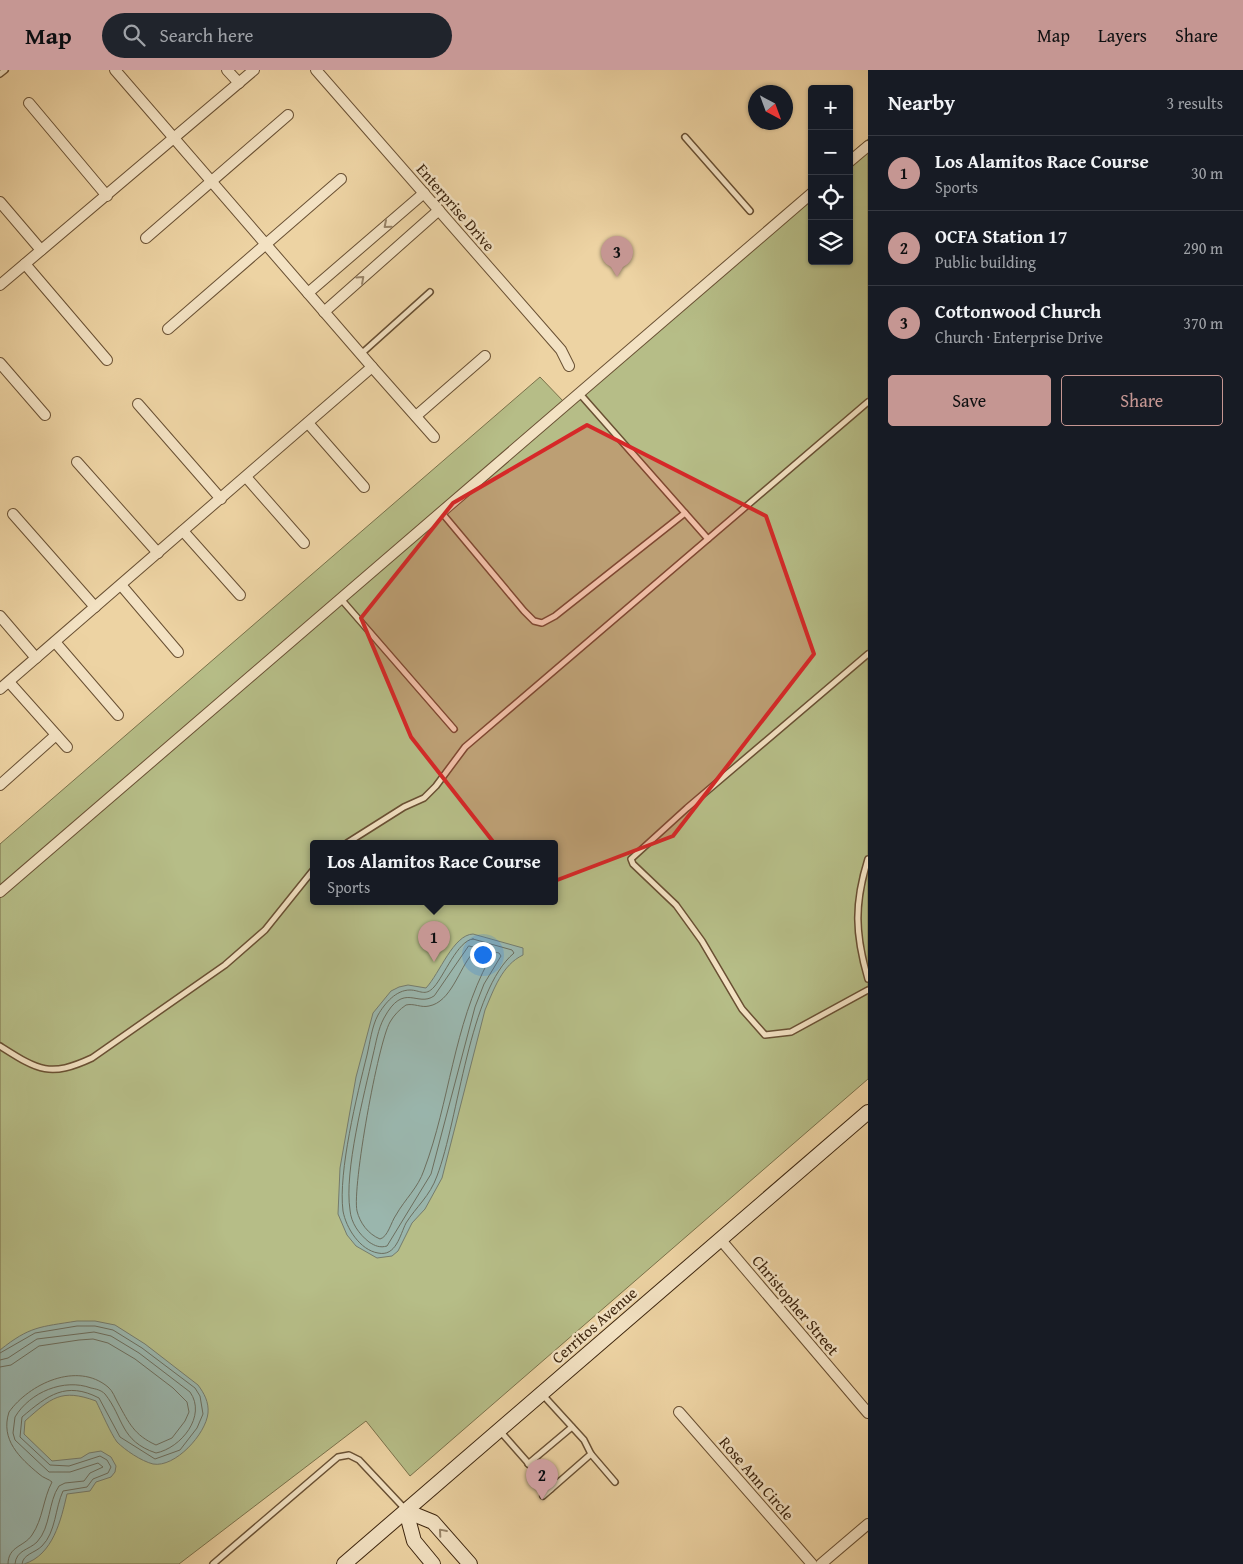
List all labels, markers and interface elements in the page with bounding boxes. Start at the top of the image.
search box [102,13,452,58]
text: Map [25,18,72,53]
icon: search [120,21,148,49]
text: Search here [160,21,253,49]
text: Map [1037,22,1070,49]
text: Layers [1098,22,1147,49]
text: Share [1175,22,1218,49]
north arrow [748,85,793,130]
map controls [808,85,853,265]
button: + [808,85,853,130]
text: Nearby [888,87,955,118]
text: 3 results [1166,91,1223,115]
button: − [808,130,853,175]
text: Los Alamitos Race Course [935,147,1149,175]
street label: Enterprise Drive [411,158,501,256]
text: 1 [900,161,908,185]
text: 30 m [1191,161,1223,185]
button: locate [808,175,853,220]
text: Sports [935,175,978,199]
one-way arrow [384,219,393,228]
button: layers [808,220,853,265]
text: OCFA Station 17 [935,222,1068,250]
pin: 3 [601,236,633,277]
text: 2 [900,236,908,260]
text: 290 m [1183,236,1223,260]
text: Public building [935,250,1036,274]
one-way arrow [355,276,364,285]
text: Cottonwood Church [935,297,1101,325]
text: 3 [900,311,908,335]
text: 370 m [1183,311,1223,335]
text: Church · Enterprise Drive [935,325,1103,349]
button: Save [888,375,1051,426]
button: Share [1061,375,1223,426]
popup [310,840,558,905]
text: Los Alamitos Race Course [327,847,541,875]
text: Sports [327,875,370,899]
pin: 1 [418,921,450,962]
your location [470,942,496,968]
street label: Christopher Street [747,1250,845,1361]
street label: Cerritos Avenue [546,1281,642,1369]
street label: Rose Ann Circle [714,1431,800,1525]
pin: 2 [526,1459,558,1500]
one-way arrow [439,1528,448,1537]

